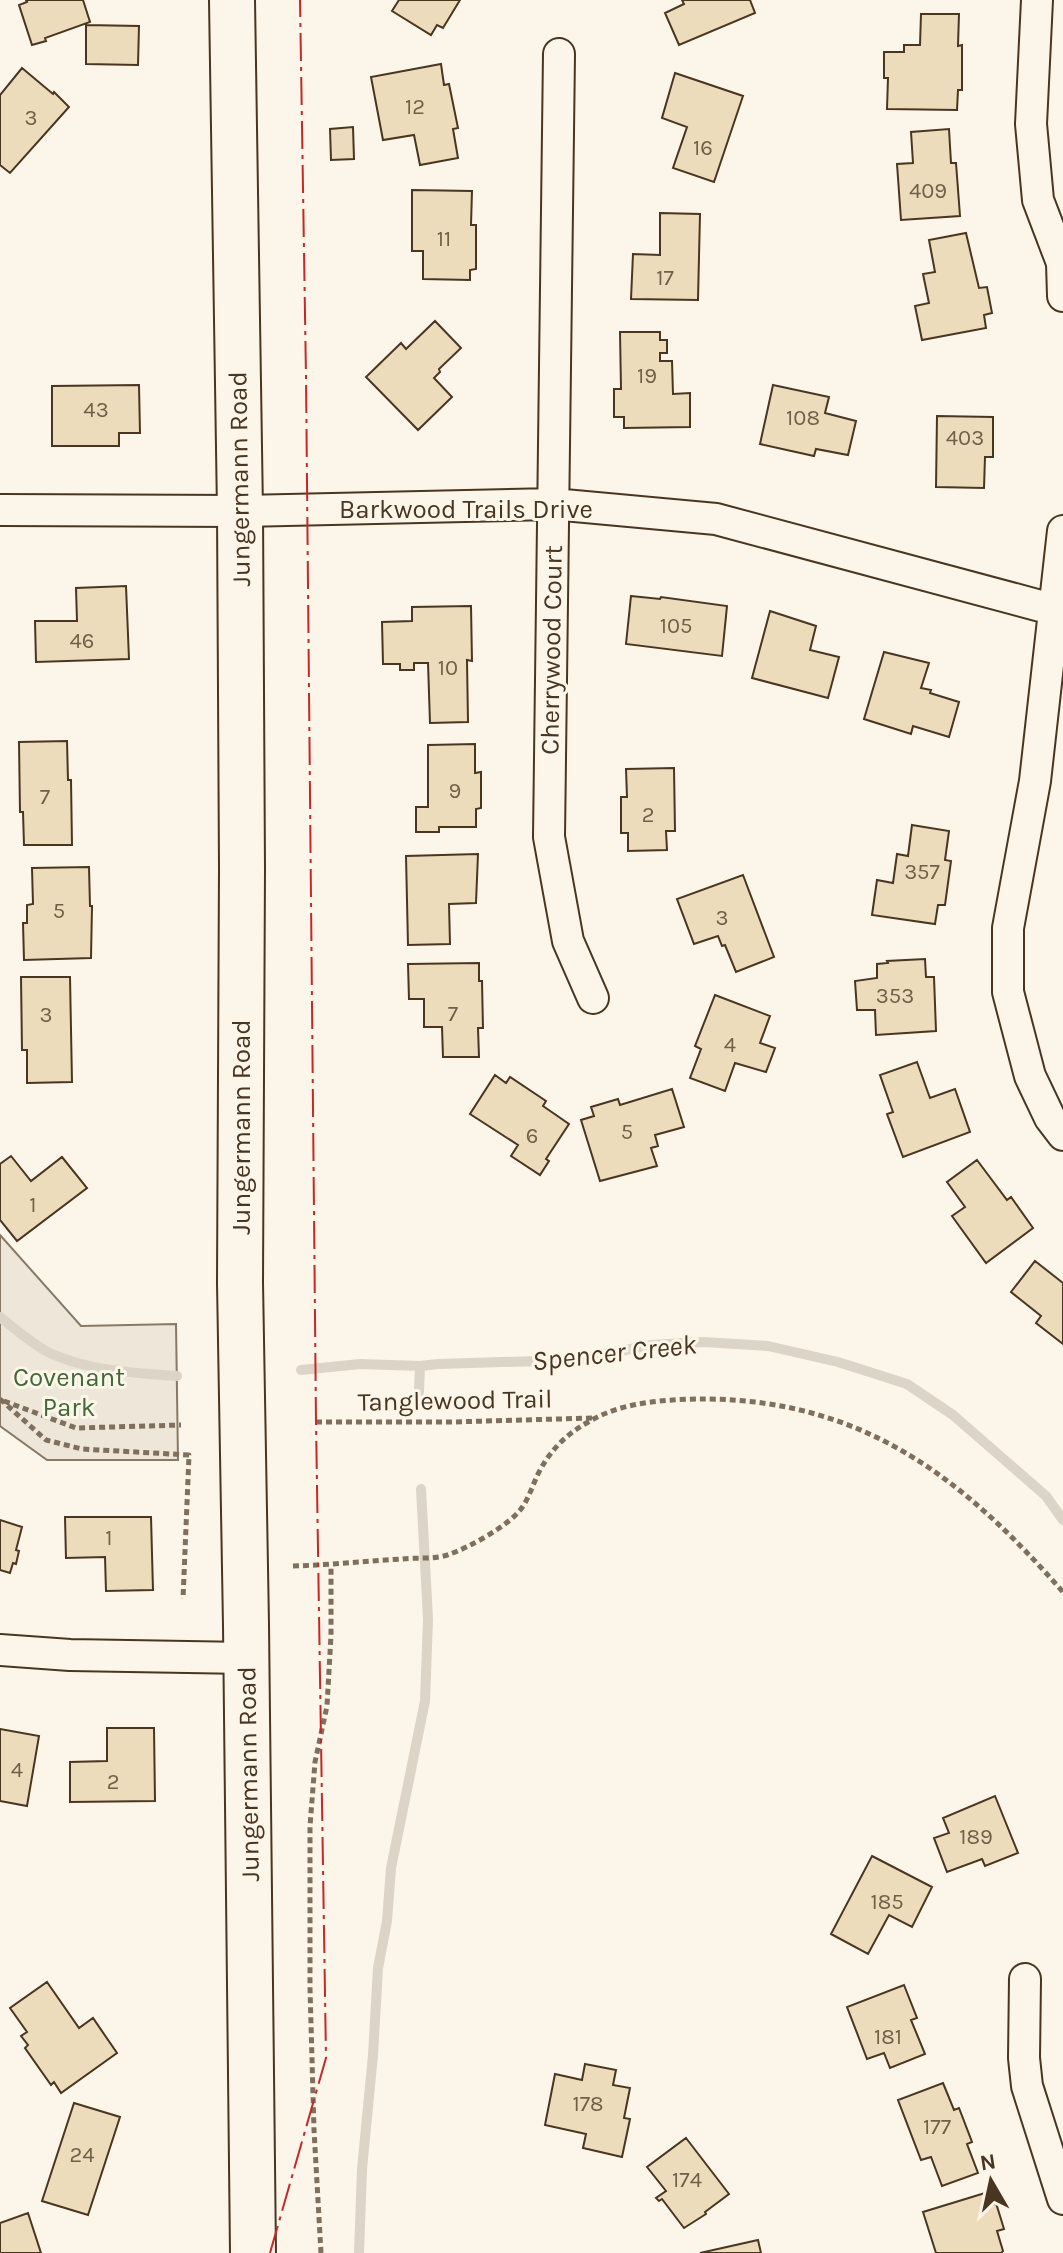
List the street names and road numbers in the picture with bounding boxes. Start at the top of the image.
street label: Jungermann Road [222,371,257,587]
street label: Barkwood Trails Drive [339,494,593,525]
street label: Cherrywood Court [534,545,569,755]
street label: Jungermann Road [226,1019,257,1235]
street label: Tanglewood Trail [357,1383,553,1418]
street label: Jungermann Road [231,1666,266,1882]

